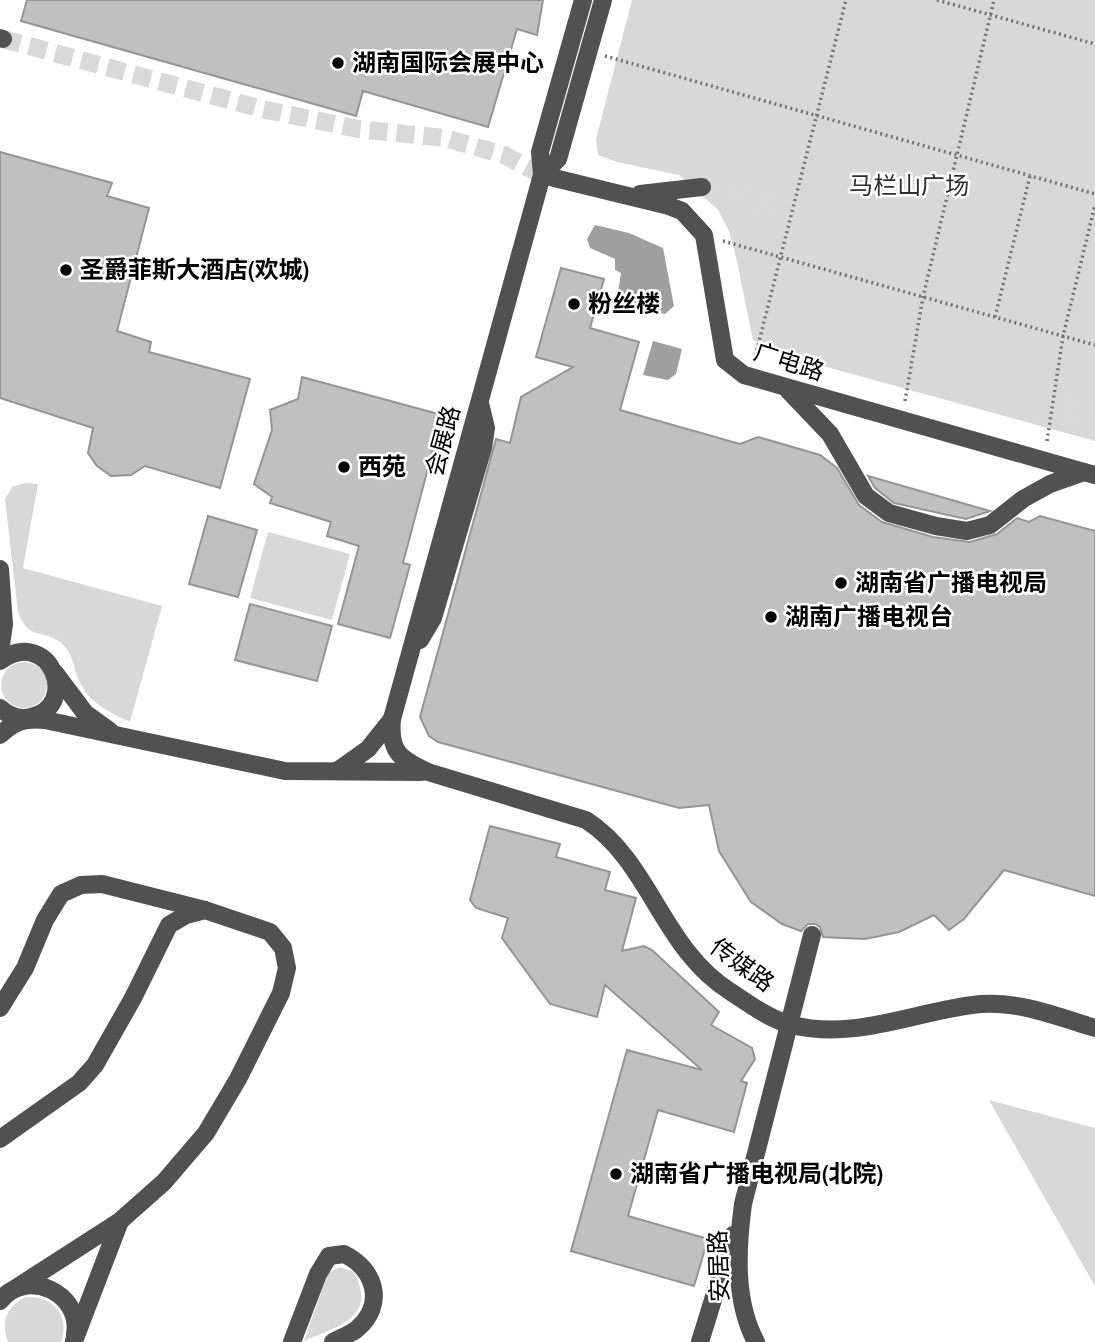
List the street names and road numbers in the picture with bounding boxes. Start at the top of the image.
street label: 广电路 [750,335,828,387]
street label: 会展路 [417,402,467,480]
street label: 传媒路 [704,930,781,998]
street label: 安居路 [701,1229,735,1303]

